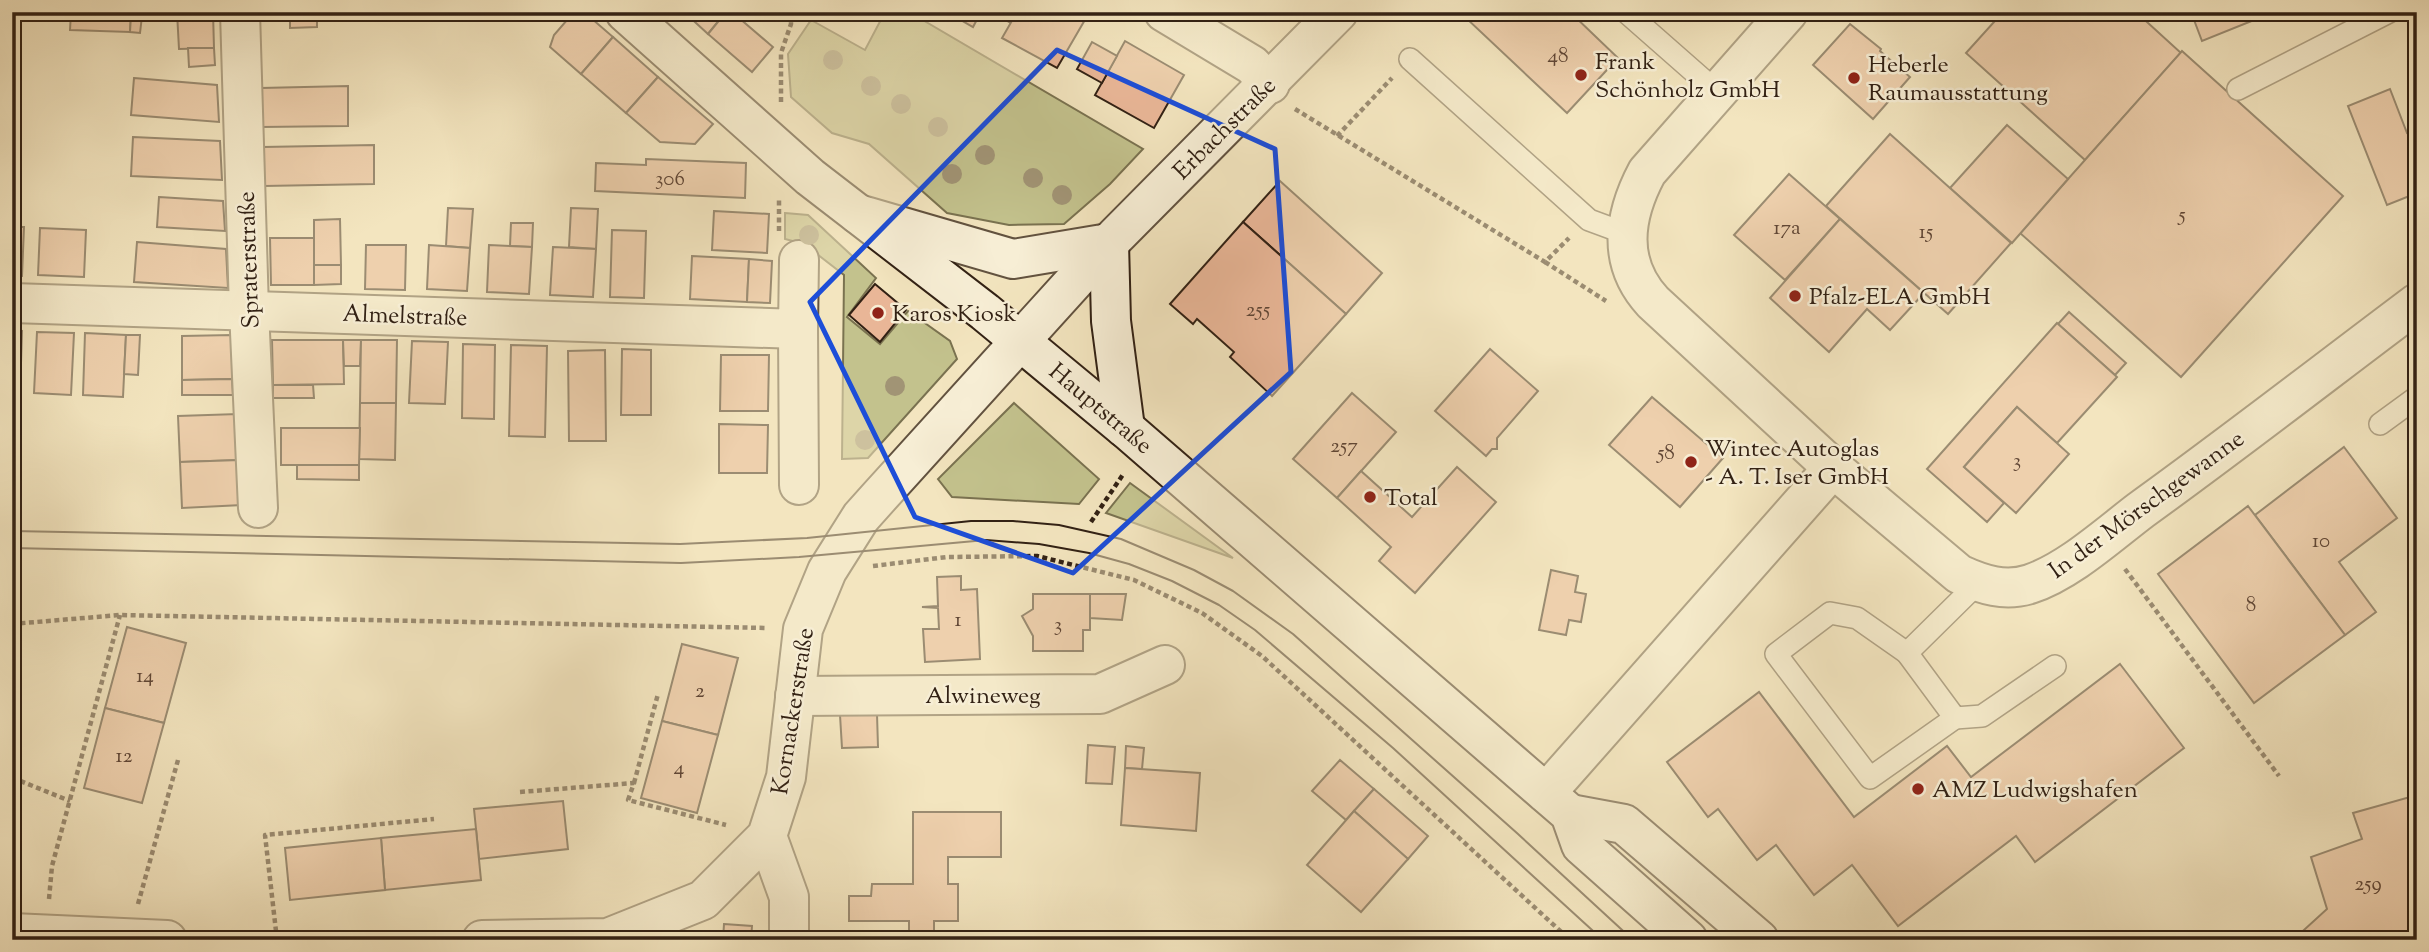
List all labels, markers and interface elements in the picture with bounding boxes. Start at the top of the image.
house number: 48 [1547,42,1569,72]
place label: Frank Schönholz GmbH [1595,46,1780,108]
place label: Heberle Raumausstattung [1868,49,2048,111]
marker: Frank Schönholz GmbH [1573,67,1589,83]
street label: Erbachstraße [1166,70,1285,189]
marker: Heberle Raumausstattung [1846,70,1862,86]
house number: 306 [655,165,685,195]
street label: Spraterstraße [231,191,269,329]
house number: 5 [2177,201,2186,231]
house number: 17a [1773,214,1801,244]
house number: 15 [1919,218,1933,248]
place label: Pfalz-ELA GmbH [1809,281,1990,315]
marker: Pfalz-ELA GmbH [1787,288,1803,304]
house number: 255 [1246,296,1270,326]
street label: Almelstraße [342,298,468,336]
place label: Karos Kiosk [892,298,1017,332]
marker: Karos Kiosk [870,305,886,321]
street label: Hauptstraße [1040,356,1159,463]
street label: In der Mörschgewanne [2042,423,2252,588]
house number: 257 [1330,432,1358,462]
place label: Wintec Autoglas - A. T. Iser GmbH [1705,433,1889,495]
house number: 58 [1656,439,1675,469]
house number: 3 [2013,447,2021,477]
marker: Wintec Autoglas - A. T. Iser GmbH [1683,454,1699,470]
place label: Total [1384,482,1438,516]
marker: Total [1362,489,1378,505]
house number: 10 [2312,527,2330,557]
house number: 8 [2246,591,2256,621]
house number: 1 [954,606,962,636]
house number: 3 [1054,611,1062,641]
street label: Kornackerstraße [764,625,824,797]
house number: 14 [136,662,154,692]
house number: 2 [695,677,705,707]
street label: Alwineweg [925,680,1041,714]
house number: 12 [116,742,133,772]
house number: 4 [674,754,684,784]
place label: AMZ Ludwigshafen [1932,774,2138,808]
marker: AMZ Ludwigshafen [1910,781,1926,797]
house number: 259 [2354,870,2382,900]

